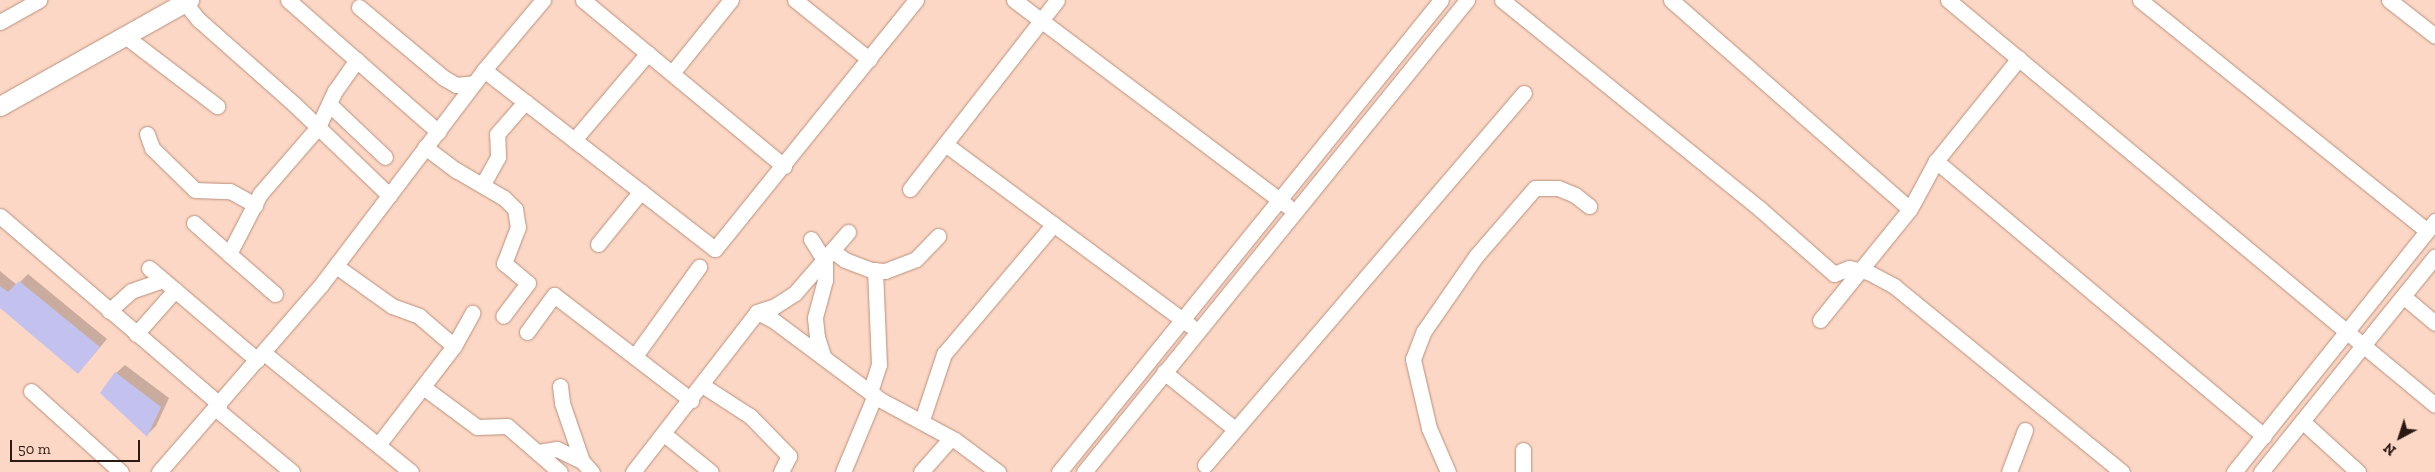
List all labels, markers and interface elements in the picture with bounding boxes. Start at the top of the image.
north arrow [2375,412,2425,462]
scale bar [12,430,142,462]
text: N [2381,439,2400,459]
text: 50 m [18,440,51,458]

